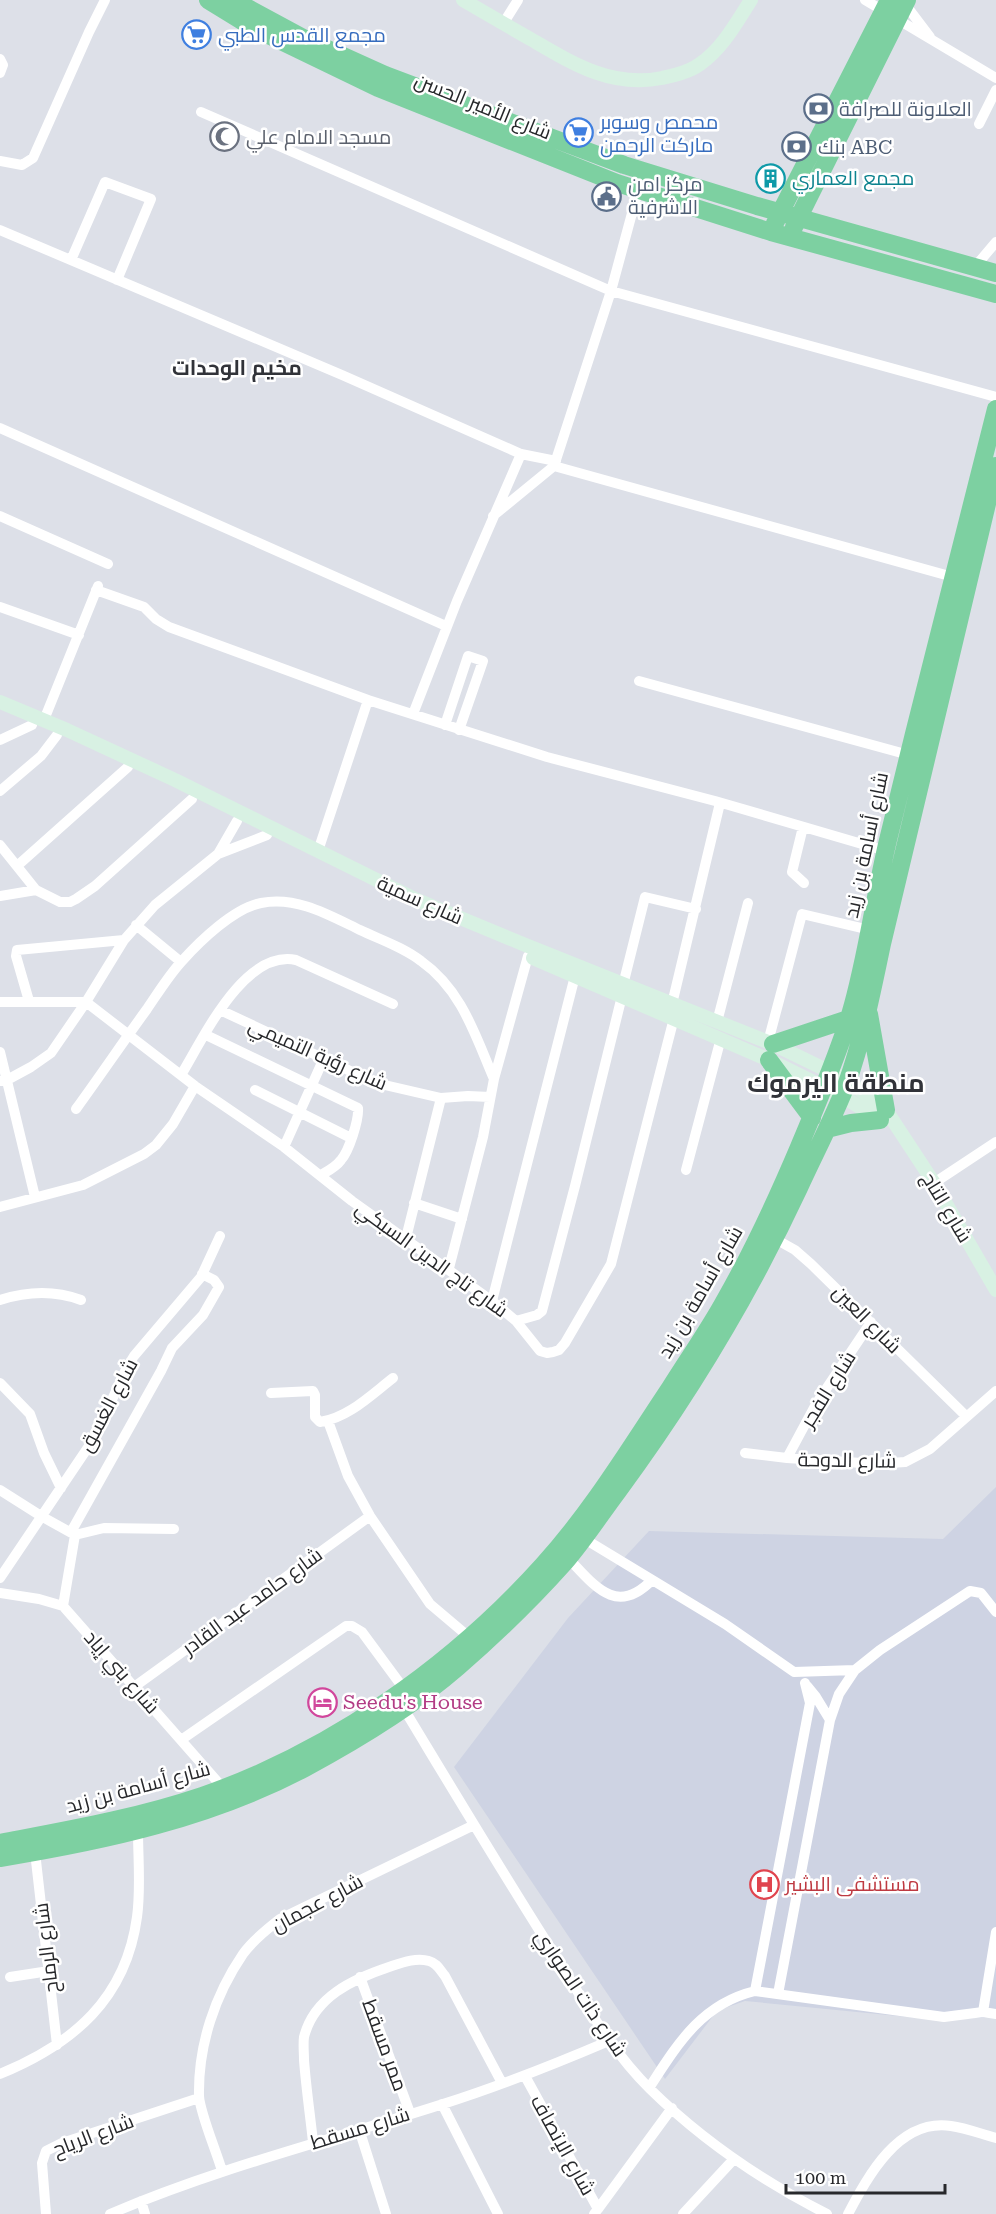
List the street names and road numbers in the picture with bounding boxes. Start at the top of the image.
street label: شارع الأمير الحسن [410,68,555,146]
street label: شارع أسامة بن زيد [839,770,895,920]
street label: شارع سمية [373,870,467,931]
street label: شارع رؤبة التميمي [243,1013,391,1099]
street label: شارع التاج [915,1167,977,1248]
street label: شارع تاج الدين السبكي [349,1196,513,1326]
street label: شارع أسامة بن زيد [653,1222,749,1363]
street label: شارع العين [826,1280,906,1360]
street label: شارع الفجر [795,1346,863,1434]
street label: شارع الغسق [73,1354,144,1457]
street label: شارع الدوحة [797,1447,897,1475]
street label: شارع حامد عبد القادر [176,1542,328,1662]
street label: شارع بني إياد [76,1625,165,1721]
street label: شارع أسامة بن زيد [63,1756,213,1820]
street label: شارع عجمان [267,1869,368,1939]
street label: شارع الرماح [29,1901,65,1995]
street label: شارع ذات الصواري [526,1925,632,2063]
street label: ممر مسقط [357,1996,413,2094]
street label: شارع الإتصاف [524,2091,600,2200]
street label: شارع مسقط [307,2102,413,2156]
street label: شارع الرياح [49,2109,138,2163]

